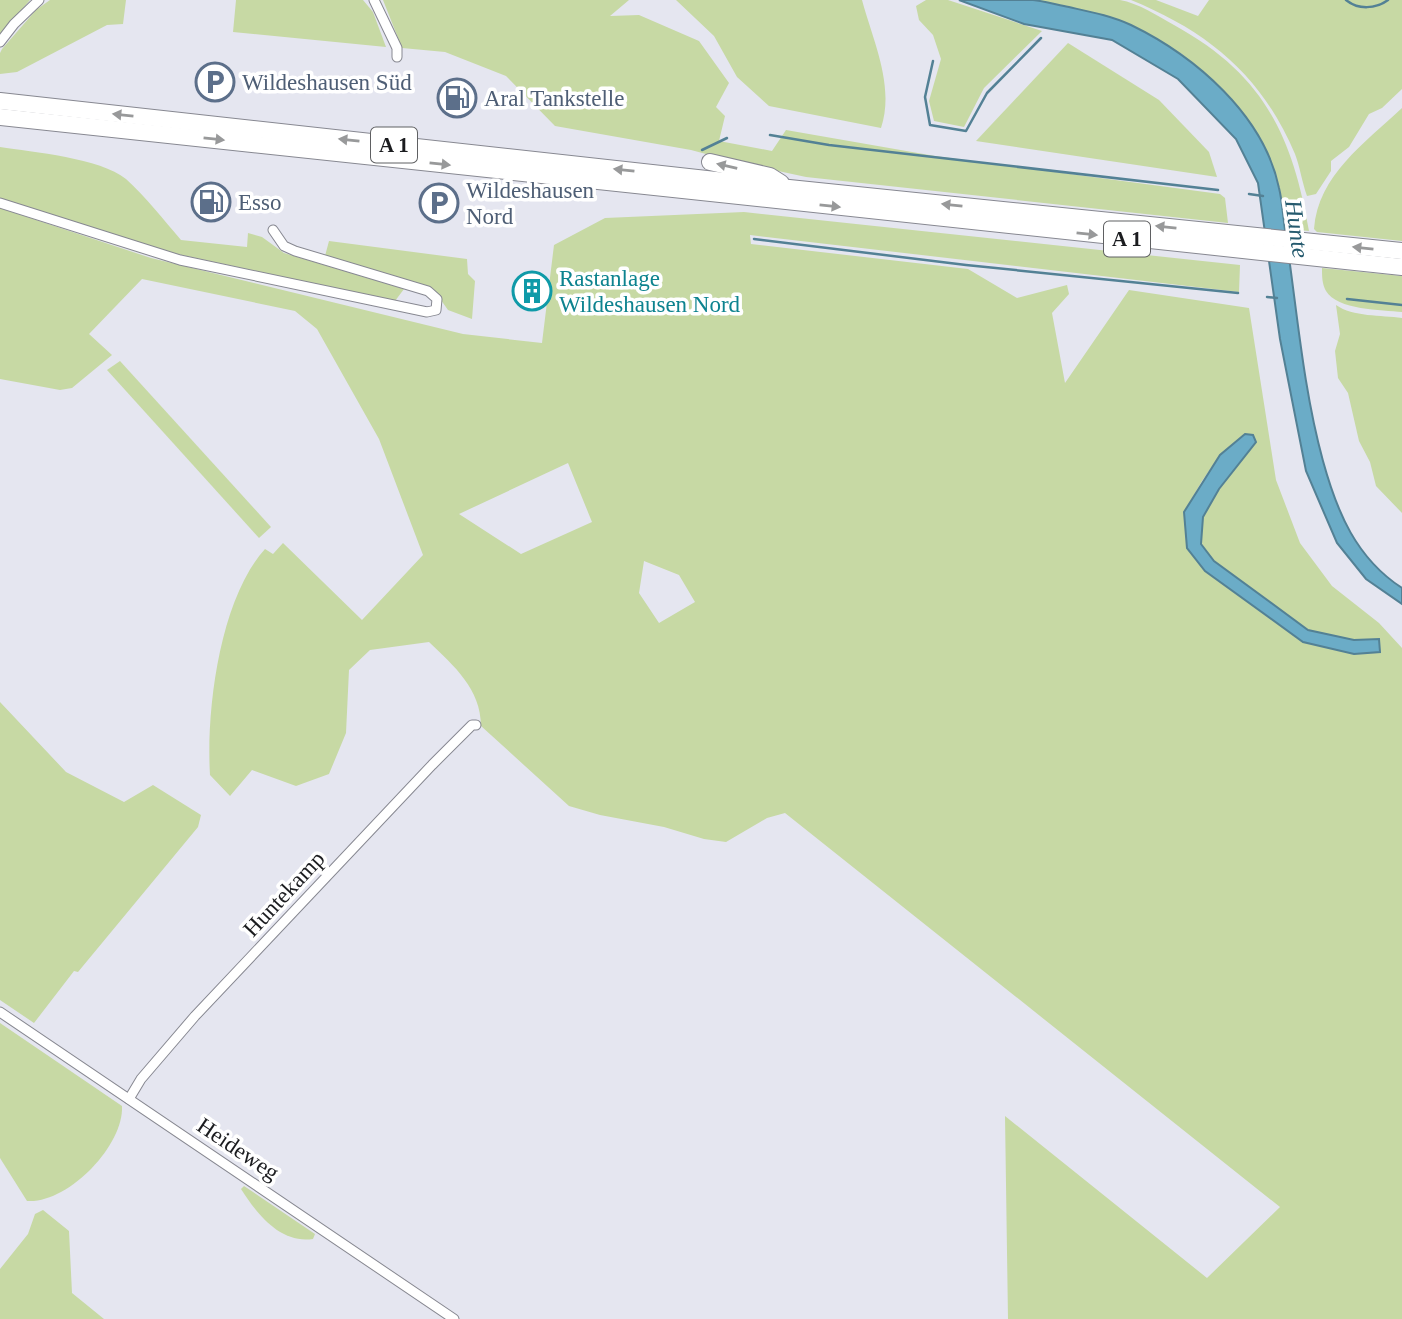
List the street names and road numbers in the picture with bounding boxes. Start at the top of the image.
road number: A 1 [371,128,417,162]
road number: A 1 [1104,222,1150,256]
street label: Huntekamp [238,846,330,942]
street label: Heideweg [192,1113,284,1186]

